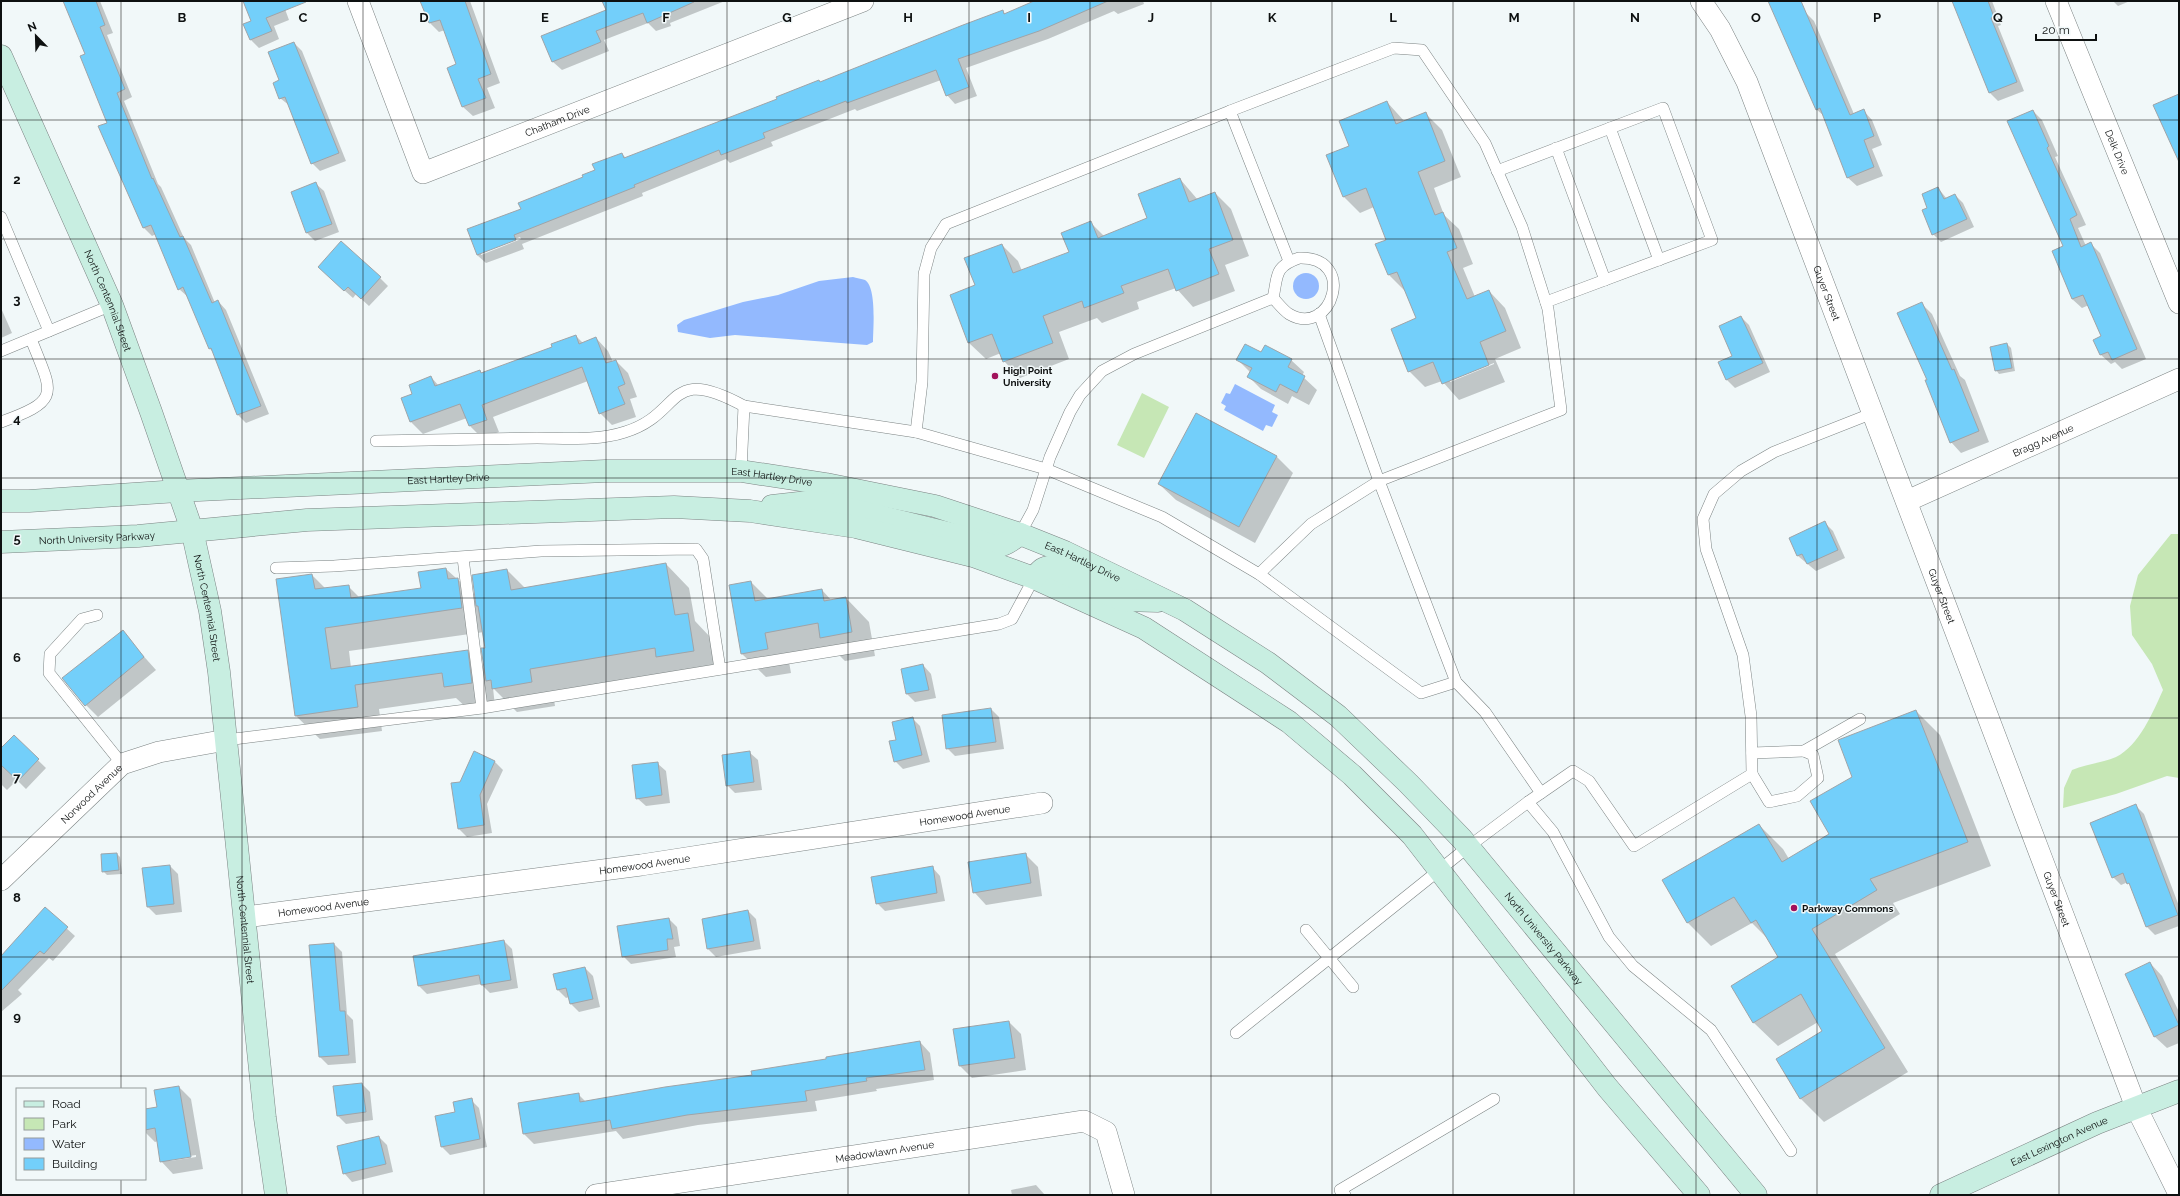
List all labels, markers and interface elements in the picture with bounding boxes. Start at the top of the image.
text: B [178,10,187,25]
text: C [299,10,308,25]
text: D [419,10,429,25]
text: E [541,10,549,25]
text: F [662,10,670,25]
text: G [782,10,792,25]
text: H [903,10,913,25]
text: I [1027,10,1031,25]
text: J [1148,10,1154,25]
text: K [1268,10,1277,25]
text: L [1389,10,1397,25]
text: M [1508,10,1520,25]
text: N [1630,10,1640,25]
text: O [1751,10,1761,25]
text: P [1873,10,1881,25]
text: Q [1993,10,2003,25]
north arrow [16,16,56,56]
scale bar [2036,16,2096,42]
text: N [26,20,39,35]
text: 20 m [2042,23,2070,37]
street label: Chatham Drive [523,103,591,138]
street label: Delk Drive [2103,128,2132,176]
text: 2 [13,172,21,187]
street label: North Centennial Street [83,248,134,353]
street label: Guyer Street [1812,264,1843,323]
text: 3 [13,292,21,307]
place label: High Point University [1003,365,1053,388]
marker: High Point University [990,371,1000,381]
text: 4 [13,411,21,426]
street label: Bragg Avenue [2011,422,2075,458]
street label: East Hartley Drive [731,466,813,487]
street label: East Hartley Drive [407,471,490,486]
street label: North University Parkway [39,529,156,546]
text: 5 [13,531,21,546]
street label: East Hartley Drive [1043,539,1122,584]
street label: North Centennial Street [192,553,223,663]
street label: Guyer Street [1927,567,1958,626]
text: 6 [13,650,21,665]
street label: Norwood Avenue [58,762,124,825]
text: 7 [13,770,21,785]
street label: Homewood Avenue [919,802,1011,827]
street label: Homewood Avenue [598,852,691,876]
street label: Guyer Street [2042,870,2073,928]
street label: North Centennial Street [235,875,257,985]
text: 8 [13,890,21,905]
street label: North University Parkway [1503,890,1586,987]
street label: Homewood Avenue [277,895,370,918]
marker: Parkway Commons [1789,903,1799,913]
place label: Parkway Commons [1802,903,1893,914]
text: 9 [13,1009,21,1024]
legend [16,1088,146,1180]
text: Road [52,1097,81,1111]
street label: East Lexington Avenue [2009,1114,2109,1168]
text: Park [52,1117,77,1131]
text: Water [52,1137,86,1151]
street label: Meadowlawn Avenue [835,1138,935,1164]
text: Building [52,1157,98,1171]

